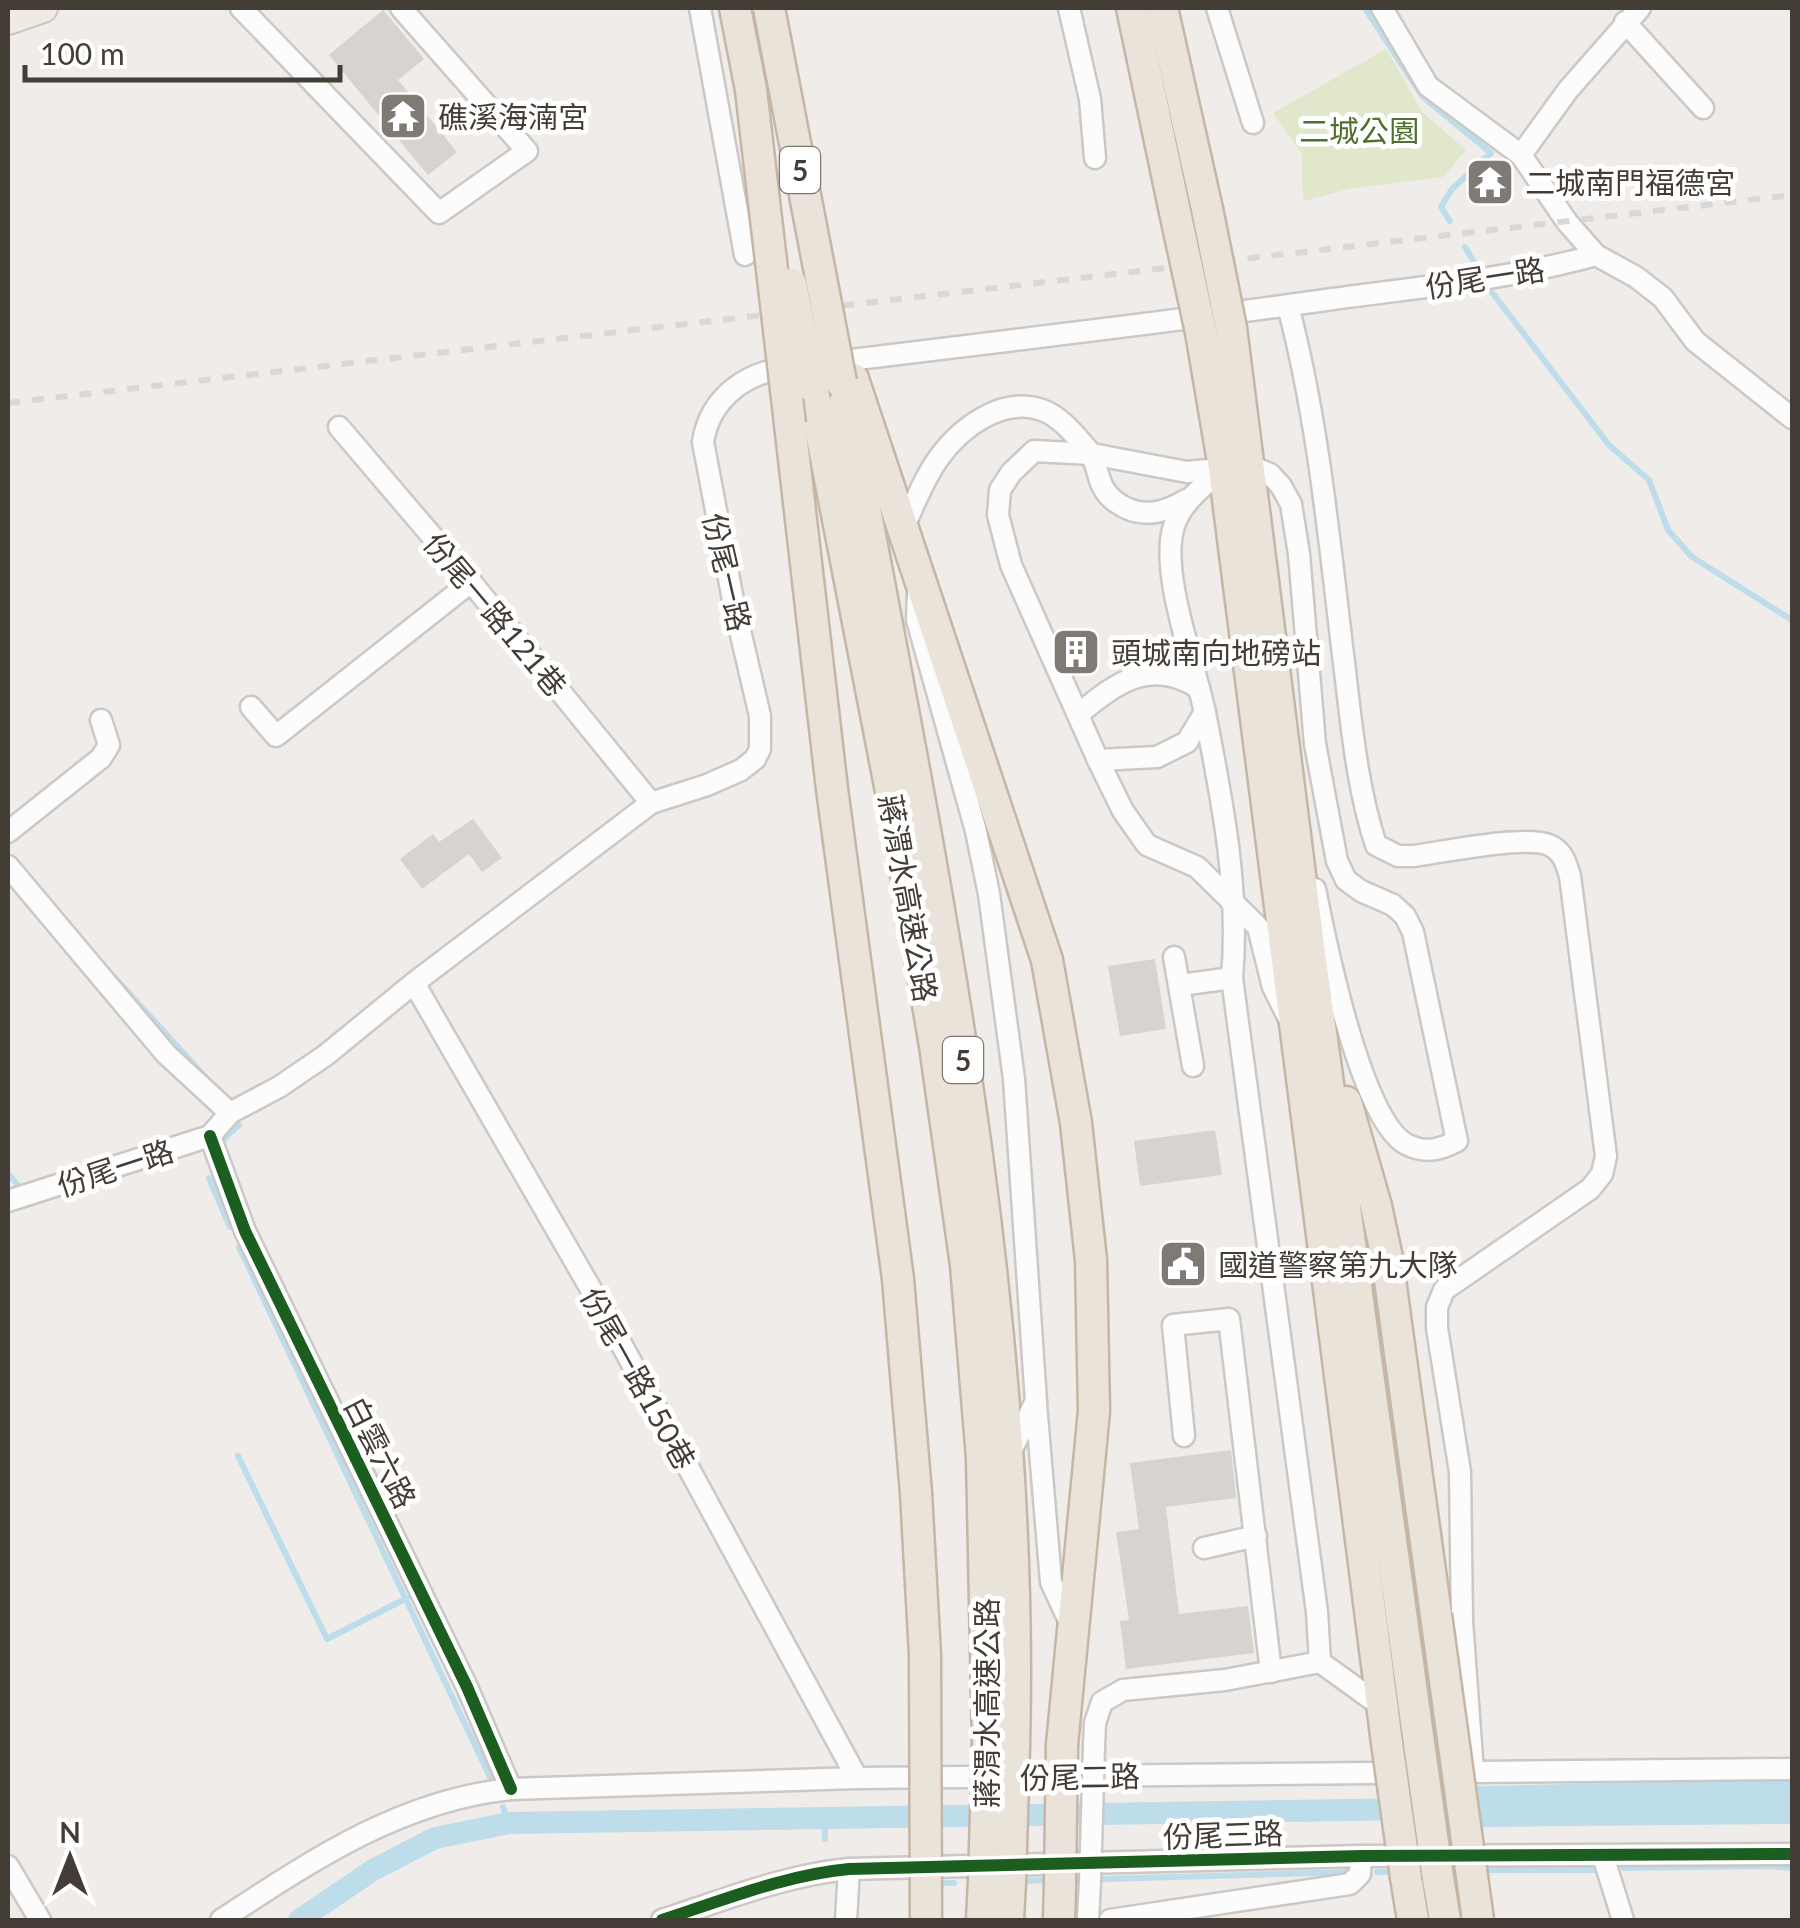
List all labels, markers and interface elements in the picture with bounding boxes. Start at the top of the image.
scale bar [25,20,340,82]
text: 100 m [40,35,125,71]
temple icon: 礁溪海湳宮 [377,90,429,142]
place label: 礁溪海湳宮 [438,98,588,134]
park label: 二城公園 [1299,112,1419,148]
road number: 5 [780,147,820,193]
temple icon: 二城南門福德宮 [1464,156,1516,208]
place label: 二城南門福德宮 [1525,164,1735,200]
street label: 份尾一路 [1423,250,1547,304]
street label: 份尾一路 [697,509,759,635]
street label: 份尾一路121巷 [417,525,575,703]
building icon: 頭城南向地磅站 [1050,626,1102,678]
place label: 頭城南向地磅站 [1111,634,1321,670]
street label: 蔣渭水高速公路 [873,791,945,1005]
road number: 5 [943,1037,983,1083]
street label: 份尾一路 [52,1131,178,1203]
public building icon: 國道警察第九大隊 [1157,1238,1209,1290]
place label: 國道警察第九大隊 [1218,1246,1458,1282]
street label: 份尾一路150巷 [574,1281,704,1475]
street label: 白雲六路 [338,1390,424,1514]
street label: 蔣渭水高速公路 [968,1598,1004,1808]
street label: 份尾二路 [1020,1757,1140,1795]
north arrow [20,1808,120,1908]
street label: 份尾三路 [1162,1814,1284,1854]
text: N [59,1815,81,1849]

